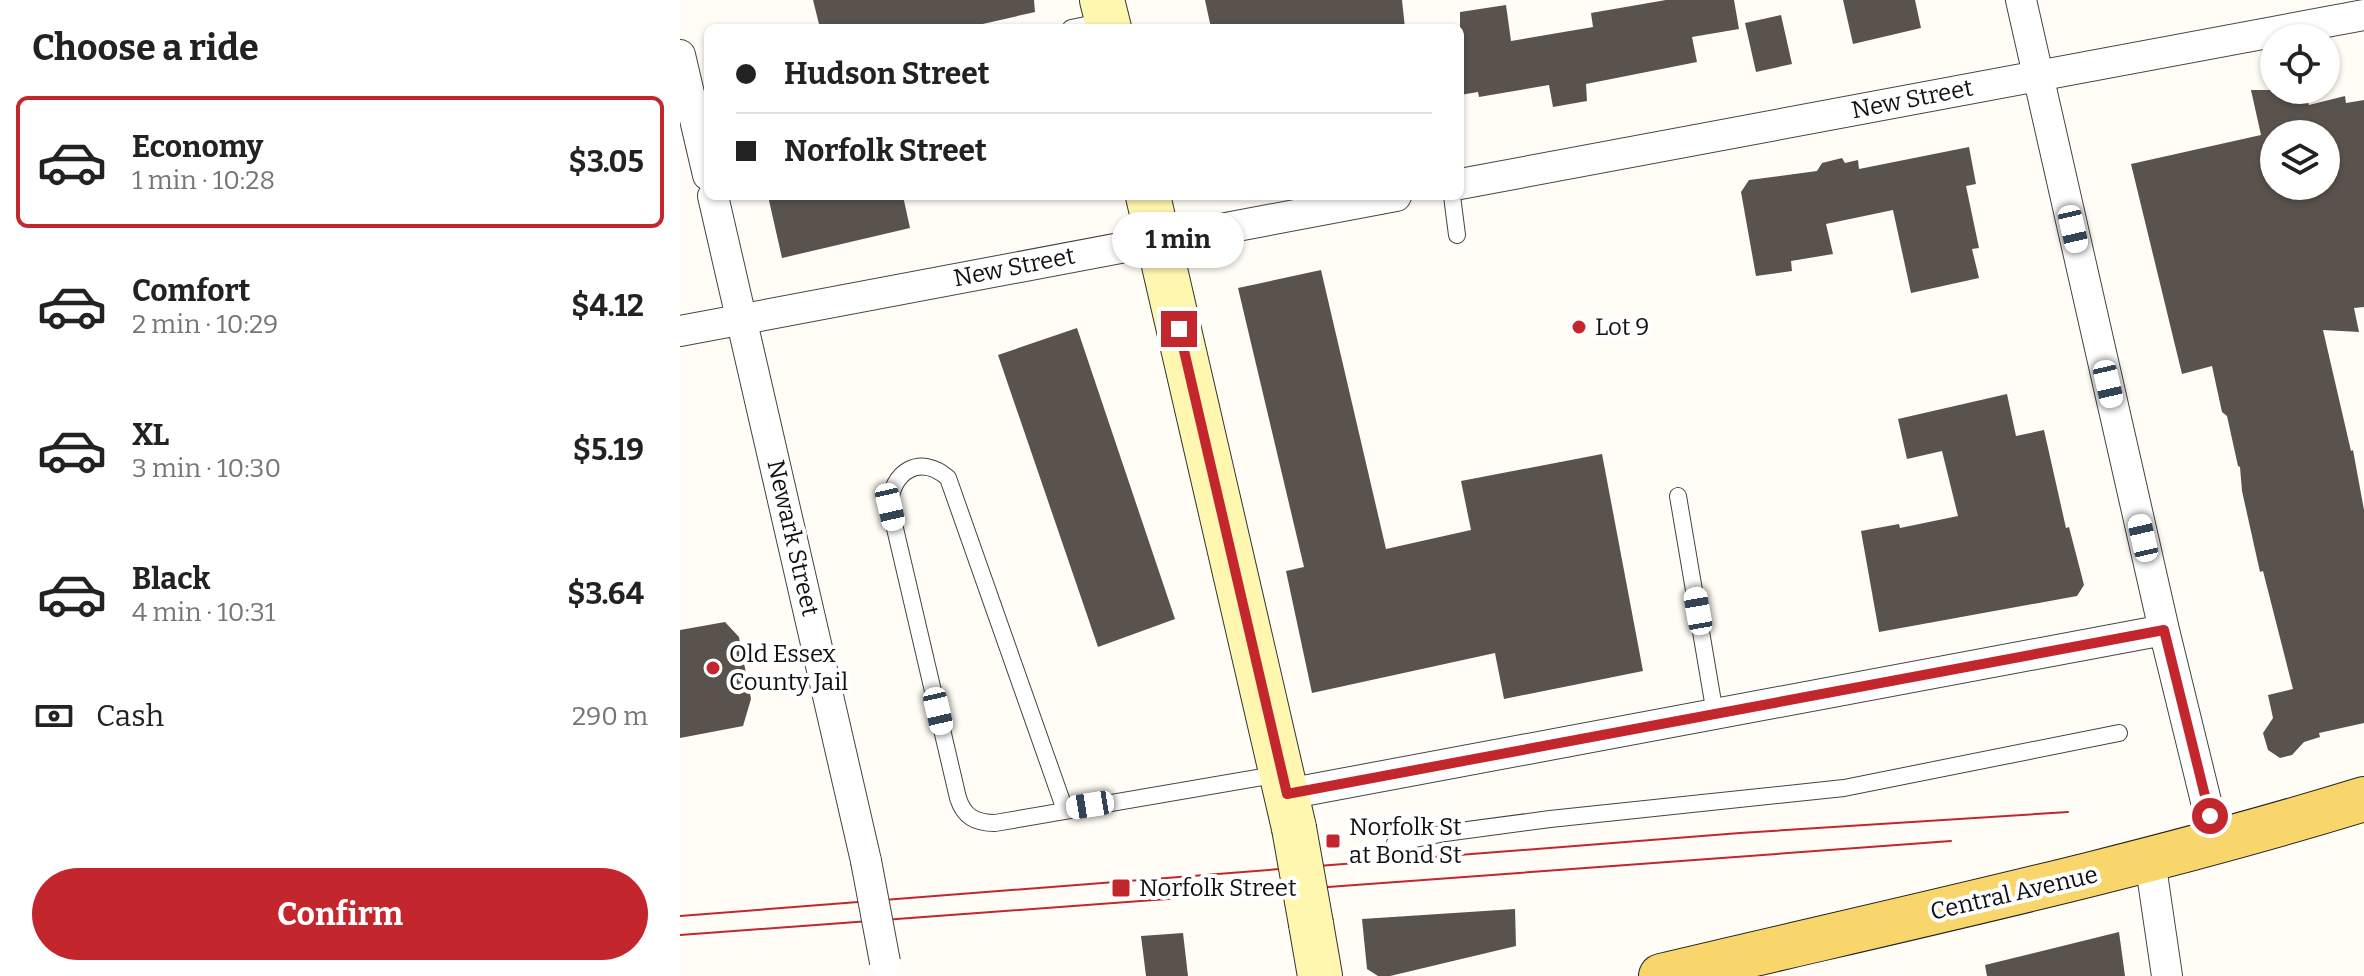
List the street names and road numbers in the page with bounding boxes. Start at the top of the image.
street label: New Street [1849,73,1975,124]
street label: New Street [951,241,1077,292]
street label: Newark Street [761,457,825,619]
street label: Central Avenue [1928,860,2100,926]

